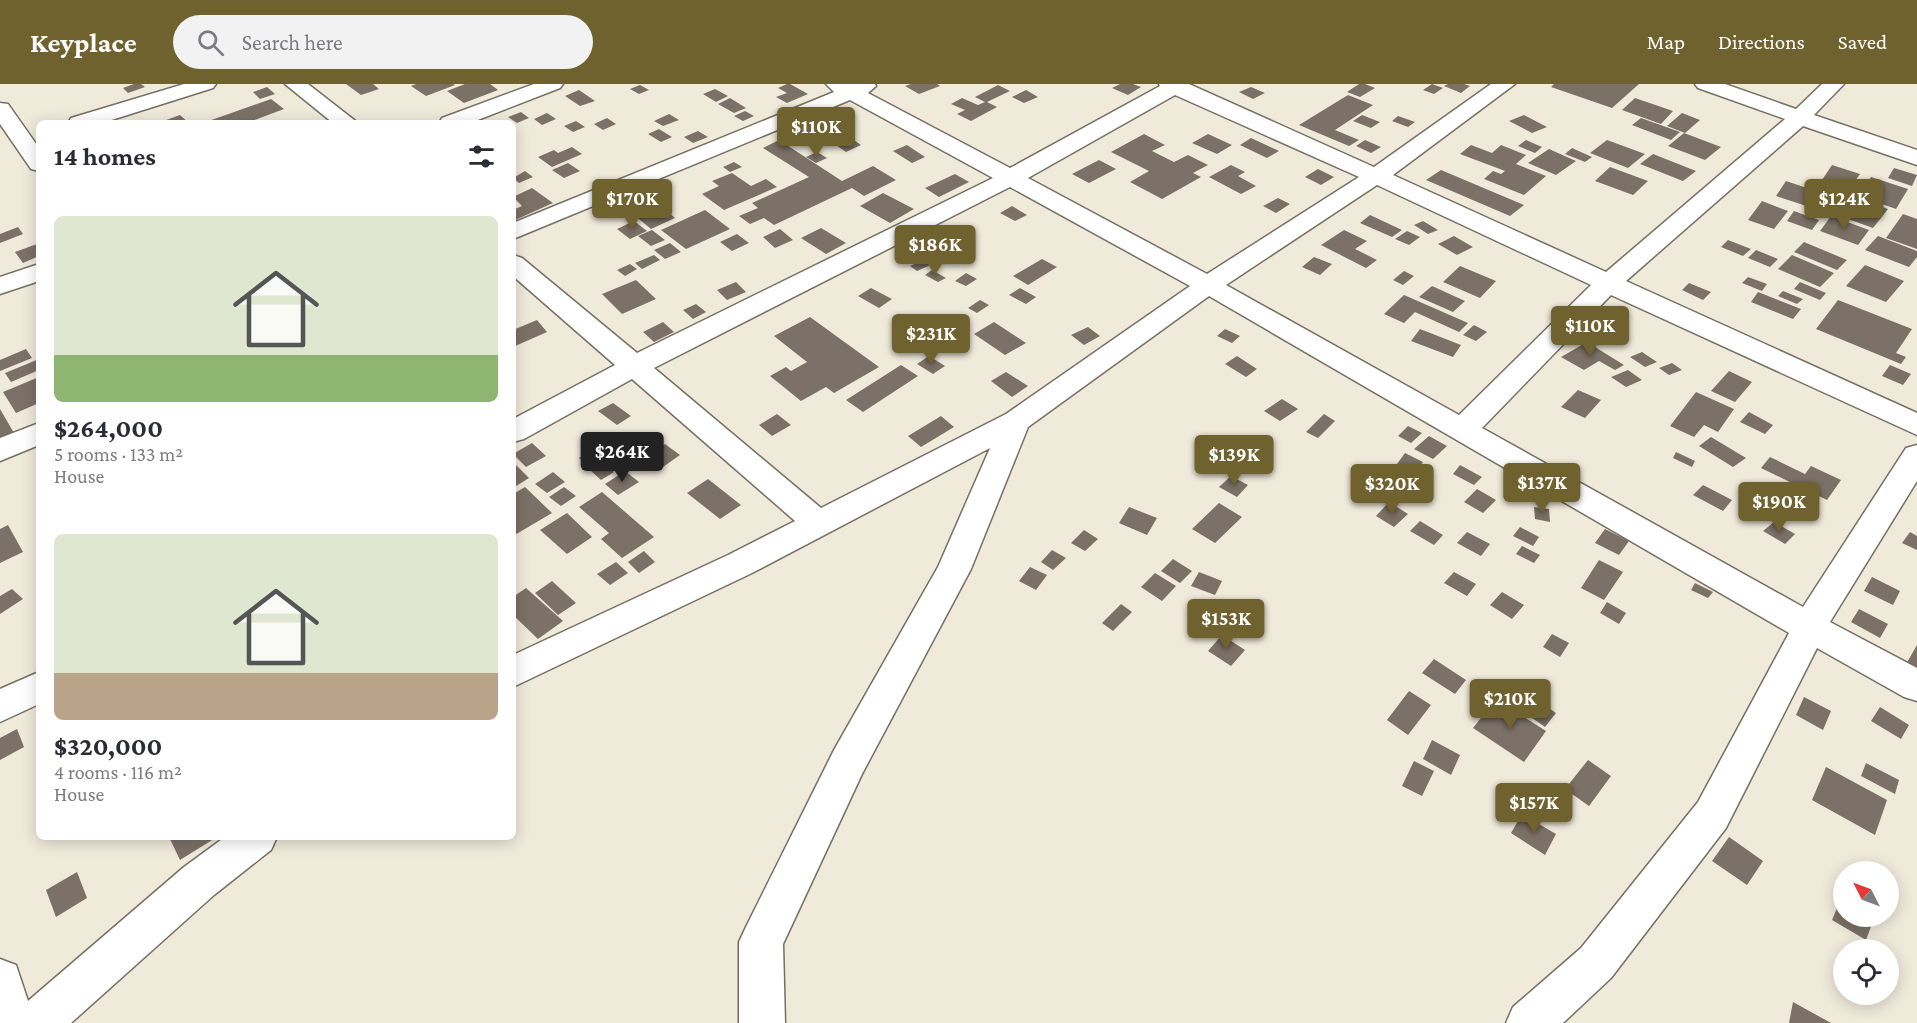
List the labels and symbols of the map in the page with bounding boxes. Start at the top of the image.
pin: $110K [774,107,858,158]
pin: $170K [590,179,674,230]
pin: $124K [1802,179,1886,230]
pin: $186K [893,225,977,276]
pin: $110K [1548,306,1632,357]
pin: $231K [889,314,973,365]
pin: $264K [580,432,664,483]
pin: $139K [1192,435,1276,486]
pin: $137K [1500,463,1584,514]
pin: $320K [1350,464,1434,515]
pin: $190K [1737,482,1821,533]
pin: $153K [1184,599,1268,650]
pin: $210K [1468,679,1552,730]
pin: $157K [1492,783,1576,834]
north arrow [1833,861,1899,927]

